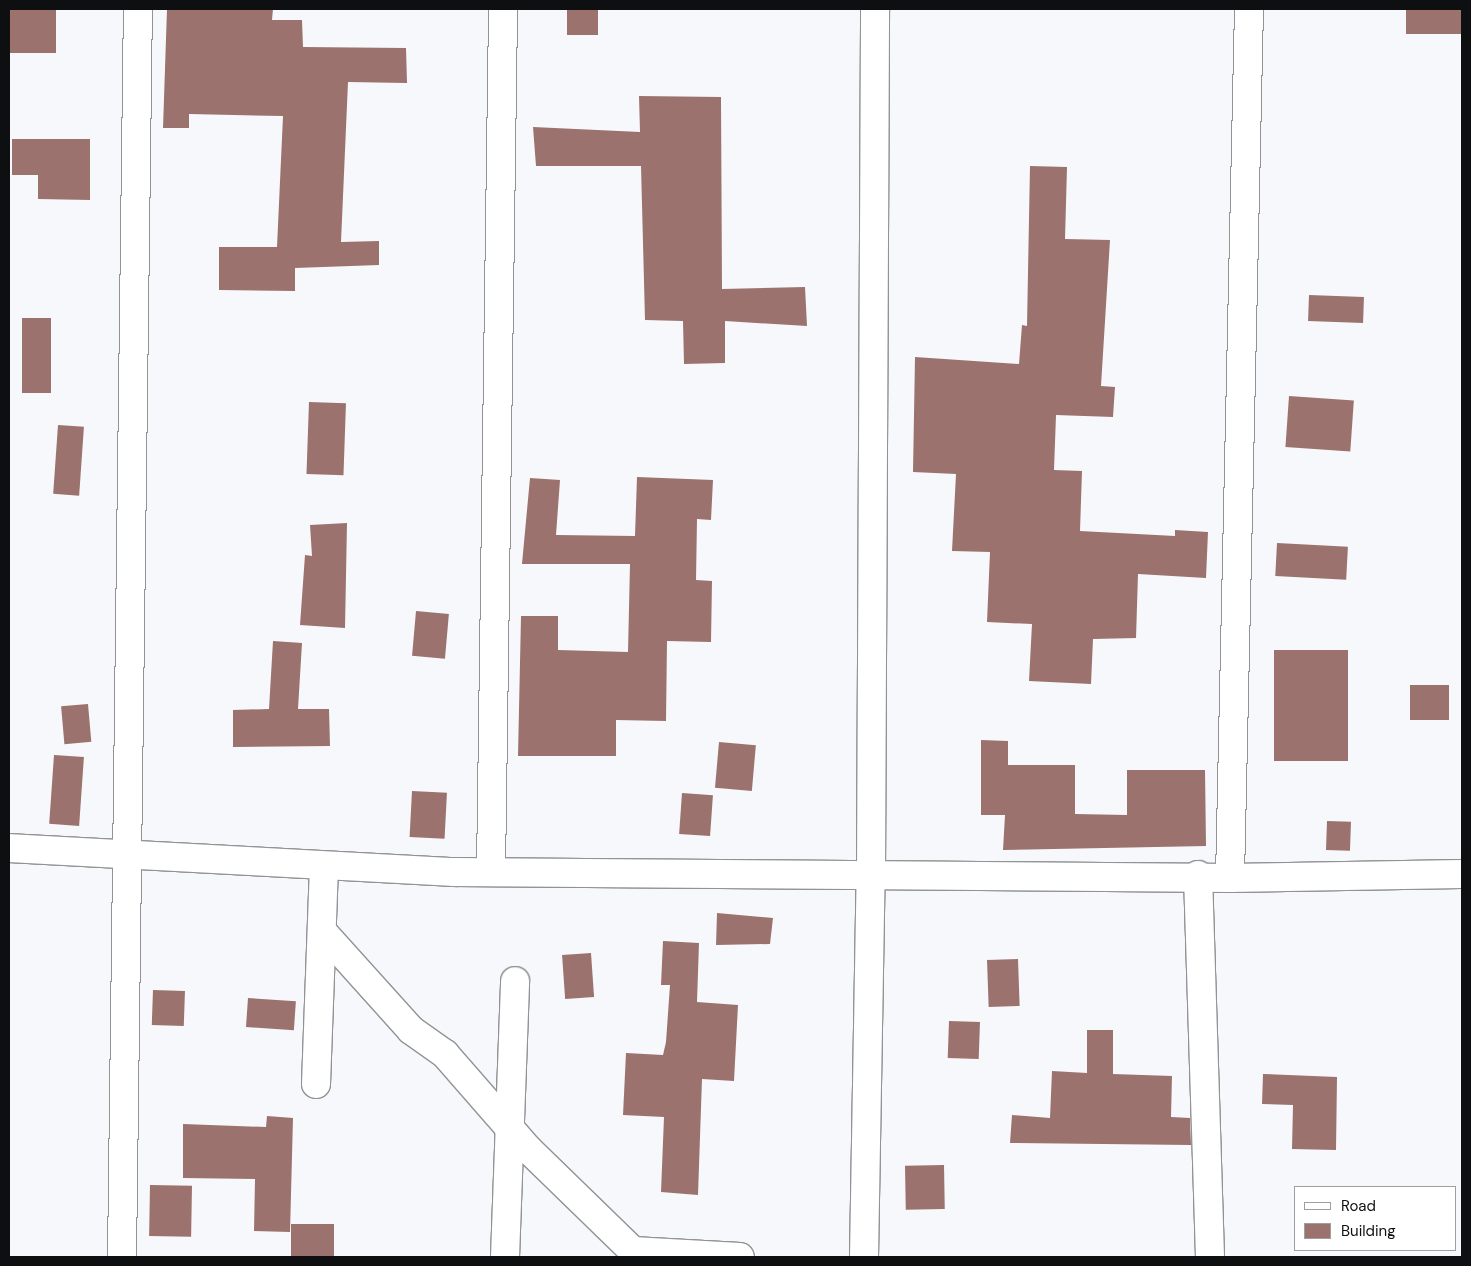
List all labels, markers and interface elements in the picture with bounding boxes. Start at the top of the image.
legend [1294,1186,1456,1251]
text: Road [1341,1196,1376,1216]
text: Building [1341,1221,1396,1241]

